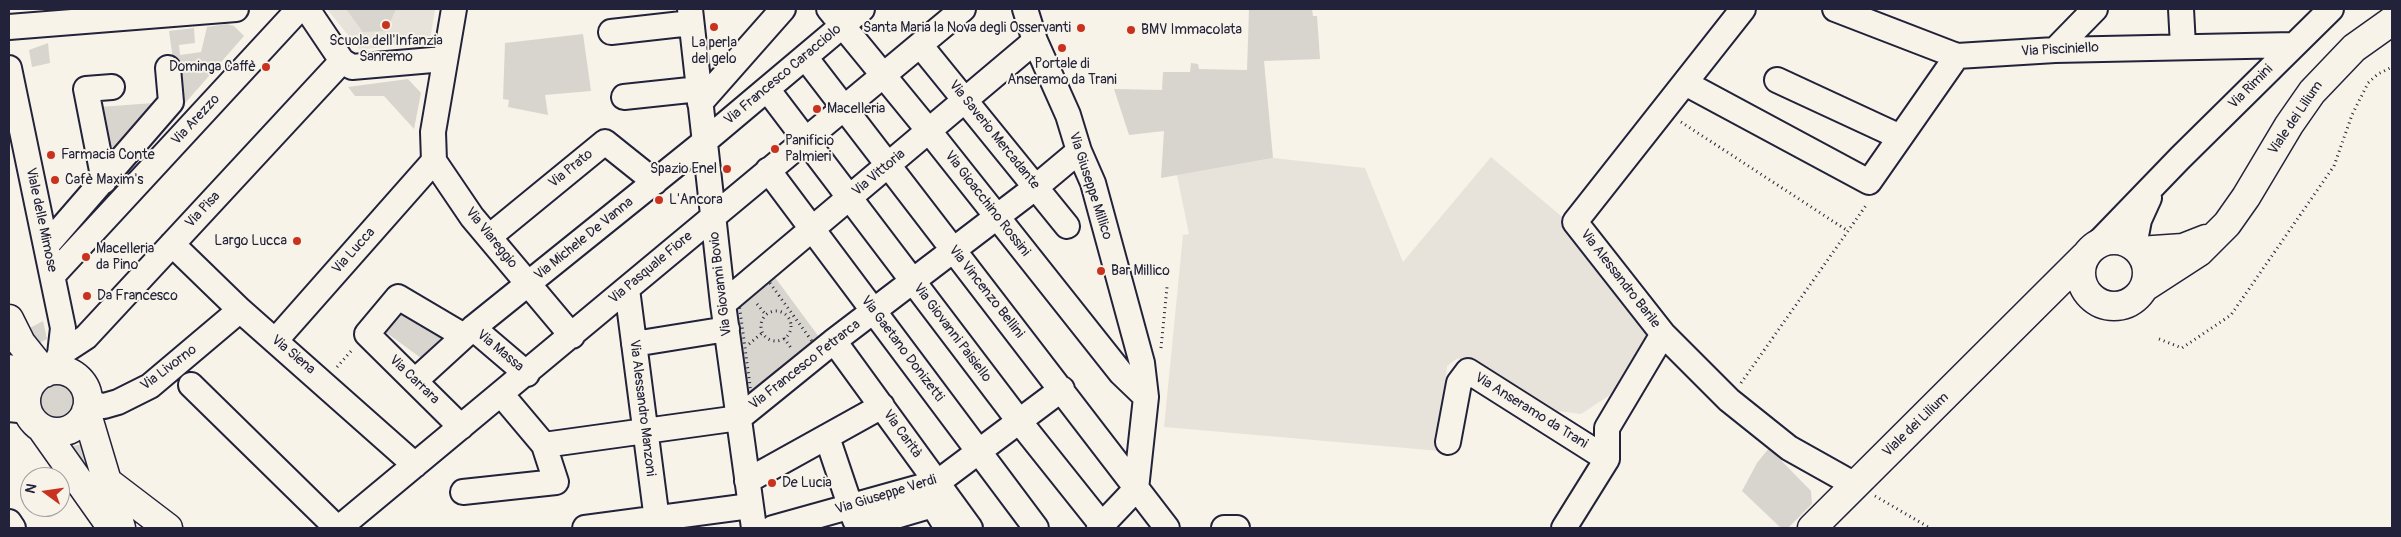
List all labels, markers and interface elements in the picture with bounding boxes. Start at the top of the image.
marker: Scuola dell'Infanzia Sanremo [380,19,392,31]
place label: Santa Maria la Nova degli Osservanti [863,20,1071,36]
marker: La perla del gelo [708,21,720,33]
street label: Via Francesco Caracciolo [721,21,845,129]
marker: Santa Maria la Nova degli Osservanti [1075,22,1087,34]
place label: BMV Immacolata [1141,22,1242,38]
marker: BMV Immacolata [1125,24,1137,36]
place label: Scuola dell'Infanzia Sanremo [329,33,443,65]
place label: La perla del gelo [691,35,737,68]
street label: Via Pisciniello [2021,40,2099,60]
marker: Portale di Anseramo da Trani [1056,42,1068,54]
place label: Portale di Anseramo da Trani [1007,56,1117,88]
place label: Dominga Caffè [169,59,256,75]
marker: Dominga Caffè [260,61,272,73]
street label: Via Rimini [2225,61,2277,113]
street label: Via Saverio Mercadante [945,77,1043,193]
street label: Viale dei Lilium [2265,78,2327,158]
street label: Via Arezzo [168,91,224,149]
place label: Macelleria [827,101,885,117]
marker: Macelleria [811,103,823,115]
street label: Via Giuseppe Millico [1065,130,1115,242]
place label: Panificio Palmieri [785,133,834,166]
marker: Panificio Palmieri [769,143,781,155]
street label: Via Prato [545,146,597,192]
street label: Via Vittoria [849,146,909,200]
place label: Farmacia Conte [61,147,155,163]
street label: Via Gioacchino Rossini [941,148,1033,260]
marker: Farmacia Conte [45,149,57,161]
place label: Spazio Enel [650,161,717,177]
marker: Spazio Enel [721,163,733,175]
street label: Viale delle Mimose [22,166,60,274]
place label: Cafè Maxim's [65,172,144,188]
marker: Cafè Maxim's [49,174,61,186]
street label: Via Pisa [182,188,224,232]
place label: L'Ancora [669,192,723,208]
street label: Via Michele De Vanna [531,194,637,284]
marker: L'Ancora [653,194,665,206]
street label: Via Viareggio [461,204,521,272]
street label: Via Lucca [329,225,379,277]
street label: Via Alessandro Barile [1576,226,1664,332]
street label: Via Pasquale Fiore [606,228,696,308]
street label: Via Giovanni Bovio [706,231,736,337]
place label: Largo Lucca [214,233,287,249]
marker: Largo Lucca [291,235,303,247]
place label: Macelleria da Pino [96,241,154,274]
street label: Via Vincenzo Bellini [945,242,1027,342]
marker: Macelleria da Pino [80,251,92,263]
place label: Bar Millico [1111,263,1170,279]
marker: Bar Millico [1095,265,1107,277]
street label: Via Giovanni Paisiello [909,280,995,386]
place label: Da Francesco [97,288,178,304]
marker: Da Francesco [81,290,93,302]
street label: Via Gaetano Donizetti [857,293,947,405]
street label: Via Francesco Petrarca [746,316,864,414]
street label: Via Massa [473,327,527,375]
street label: Via Siena [268,332,318,378]
street label: Via Alessandro Manzoni [625,339,659,477]
street label: Via Livorno [138,342,200,394]
street label: Via Carrara [385,352,443,408]
street label: Via Anseramo da Trani [1471,369,1591,453]
street label: Viale dei Lilium [1879,389,1953,461]
street label: Via Carità [879,407,925,461]
north arrow [20,467,70,517]
street label: Via Giuseppe Verdi [833,472,939,518]
place label: De Lucia [782,475,832,491]
marker: De Lucia [766,477,778,489]
text: N [22,482,40,495]

